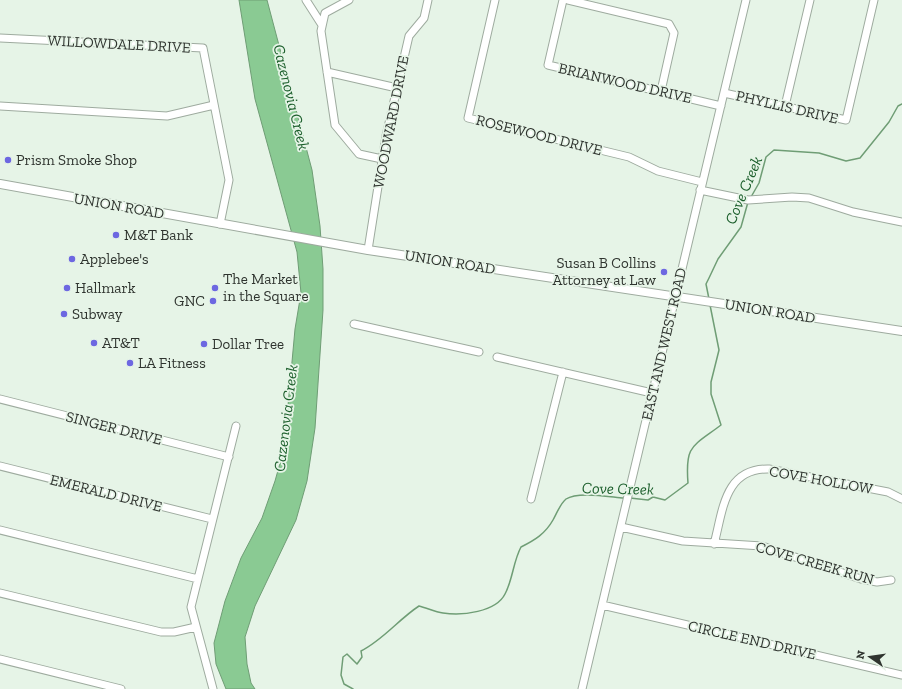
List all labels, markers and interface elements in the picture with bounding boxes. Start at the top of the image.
street label: WILLOWDALE DRIVE [47,31,191,57]
water label: Cazenovia Creek [269,42,314,152]
street label: WOODWARD DRIVE [369,54,413,190]
street label: BRIANWOOD DRIVE [557,59,694,107]
street label: PHYLLIS DRIVE [734,86,840,128]
street label: ROSEWOOD DRIVE [474,111,604,159]
place label: Prism Smoke Shop [16,151,137,169]
water label: Cove Creek [721,153,766,227]
marker: Prism Smoke Shop [3,155,13,165]
street label: UNION ROAD [72,189,166,223]
place label: M&T Bank [124,226,193,244]
marker: M&T Bank [111,230,121,240]
street label: UNION ROAD [403,246,497,278]
place label: Applebee's [80,250,149,268]
marker: Applebee's [67,254,77,264]
place label: Susan B Collins Attorney at Law [552,254,657,289]
street label: EAST AND WEST ROAD [638,266,690,422]
marker: Susan B Collins Attorney at Law [659,267,669,277]
place label: The Market in the Square [223,270,309,305]
place label: Hallmark [75,279,136,297]
marker: Hallmark [62,283,72,293]
marker: The Market in the Square [210,283,220,293]
place label: GNC [174,292,205,310]
street label: UNION ROAD [723,295,817,327]
marker: GNC [208,296,218,306]
place label: Subway [72,305,123,323]
marker: Subway [59,309,69,319]
place label: AT&T [102,334,140,352]
place label: Dollar Tree [212,335,284,353]
marker: AT&T [89,338,99,348]
marker: Dollar Tree [199,339,209,349]
place label: LA Fitness [138,354,206,372]
marker: LA Fitness [125,358,135,368]
water label: Cazenovia Creek [269,363,302,473]
street label: SINGER DRIVE [64,407,164,449]
street label: COVE HOLLOW [768,462,874,498]
street label: EMERALD DRIVE [48,470,164,516]
water label: Cove Creek [582,478,654,499]
street label: COVE CREEK RUN [754,537,876,589]
street label: CIRCLE END DRIVE [686,617,818,664]
north arrow [850,637,890,677]
text: N [853,649,868,660]

